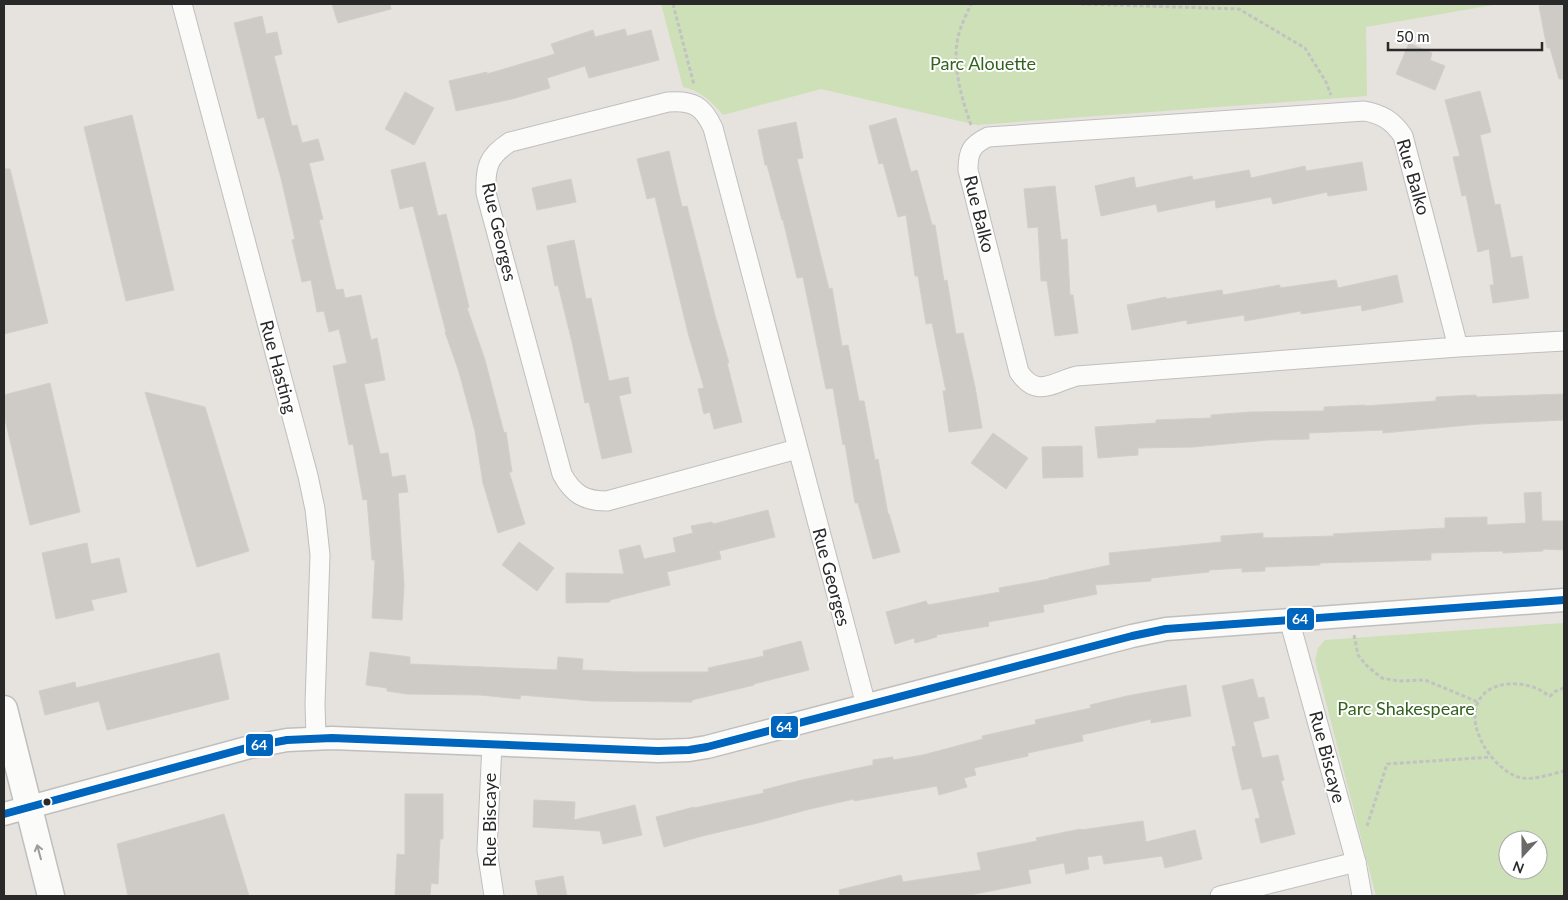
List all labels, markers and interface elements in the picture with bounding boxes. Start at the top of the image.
scale bar [1388,20,1542,52]
text: 50 m [1396,27,1430,45]
park label: Parc Alouette [930,52,1036,74]
street label: Rue Balko [1393,136,1435,218]
street label: Rue Balko [960,173,1000,255]
street label: Rue Georges [478,180,522,283]
street label: Rue Hasting [256,318,302,416]
street label: Rue Georges [808,525,856,628]
line badge: 64 [1286,607,1315,631]
text: 64 [1292,610,1308,627]
park label: Parc Shakespeare [1337,697,1475,719]
street label: Rue Biscaye [1305,708,1351,805]
line badge: 64 [770,715,799,739]
text: 64 [776,718,792,735]
line badge: 64 [245,733,274,757]
text: 64 [251,736,267,753]
street label: Rue Biscaye [478,773,500,867]
unlabelled marker [42,797,52,807]
north arrow [1498,830,1548,880]
one-way arrow [34,844,44,860]
text: N [1510,858,1526,877]

